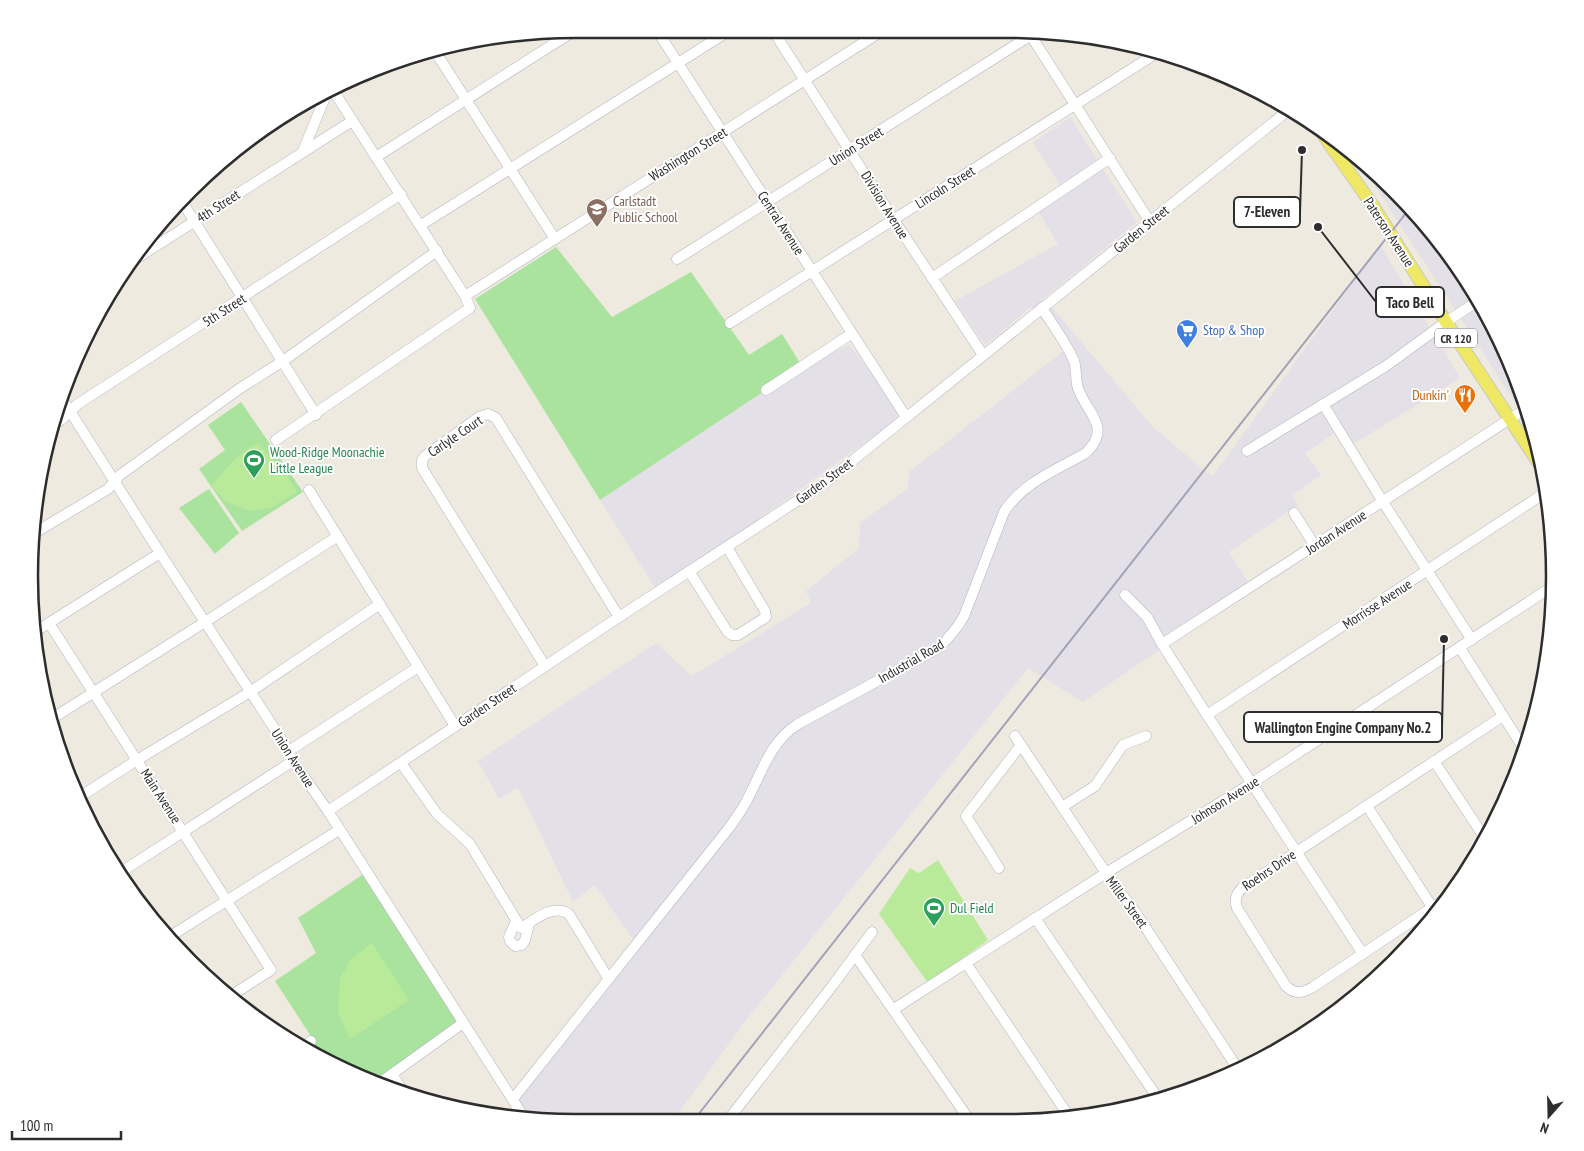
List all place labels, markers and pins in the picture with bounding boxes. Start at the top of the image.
place label: Carlstadt Public School [613,192,678,226]
school or university icon: Carlstadt Public School [585,197,609,228]
callout: 7-Eleven [1234,197,1300,227]
callout: Taco Bell [1376,287,1444,317]
supermarket icon: Stop & Shop [1175,318,1199,349]
place label: Stop & Shop [1203,321,1264,339]
restaurant icon: Dunkin' [1453,383,1477,414]
place label: Dunkin' [1412,386,1449,404]
place label: Wood-Ridge Moonachie Little League [270,443,385,477]
sports icon: Wood-Ridge Moonachie Little League [242,448,266,479]
callout: Wallington Engine Company No.2 [1244,712,1442,742]
sports icon: Dul Field [922,896,946,927]
place label: Dul Field [950,899,994,917]

